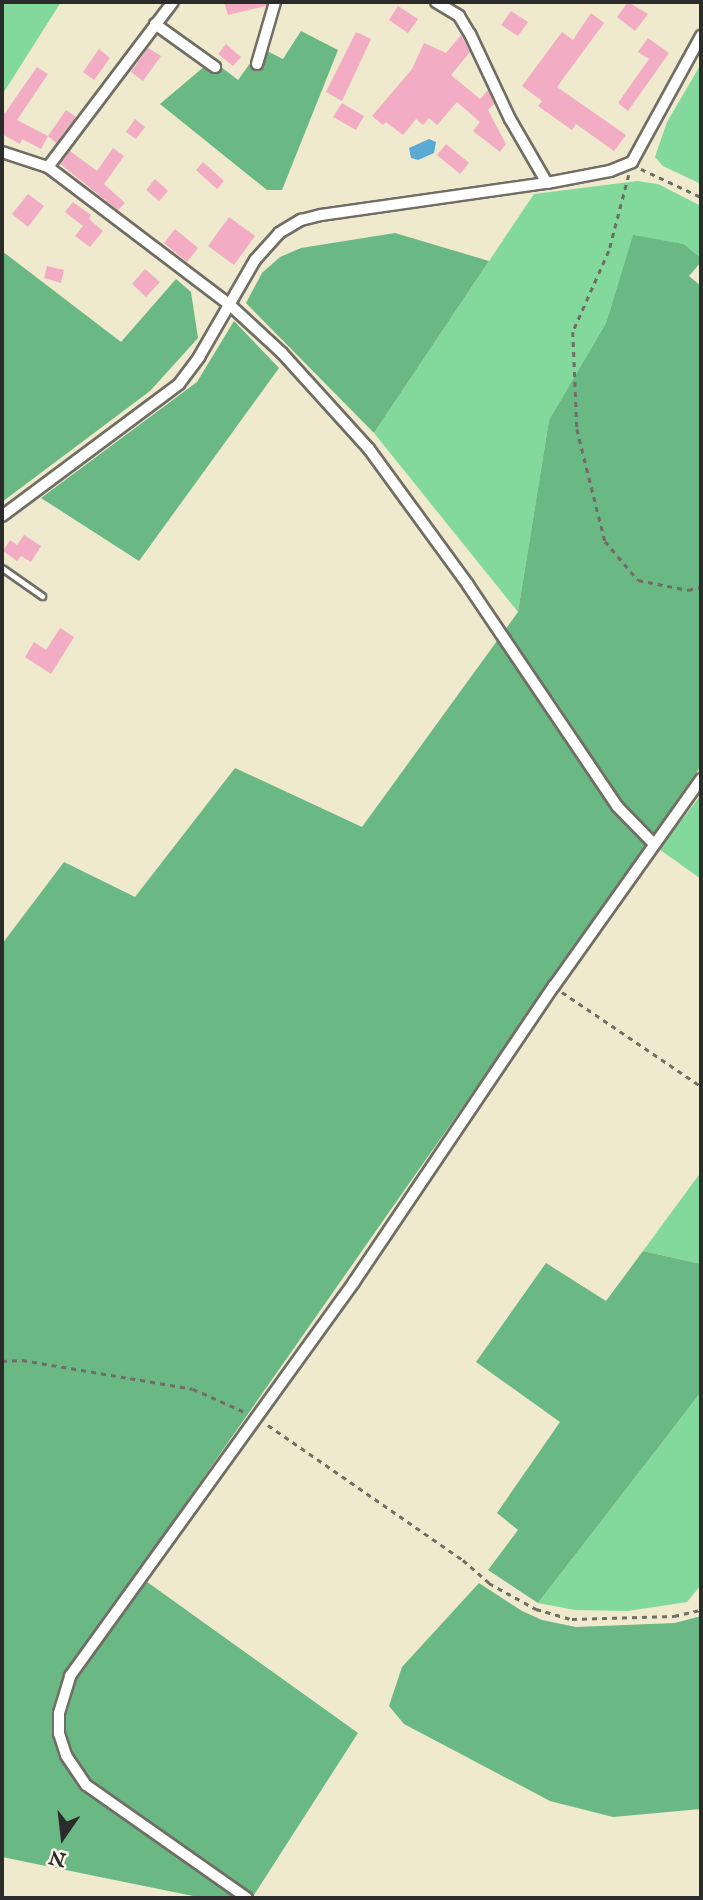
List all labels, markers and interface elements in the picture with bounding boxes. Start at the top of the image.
north arrow [28,1802,98,1872]
text: N [47,1844,69,1871]

